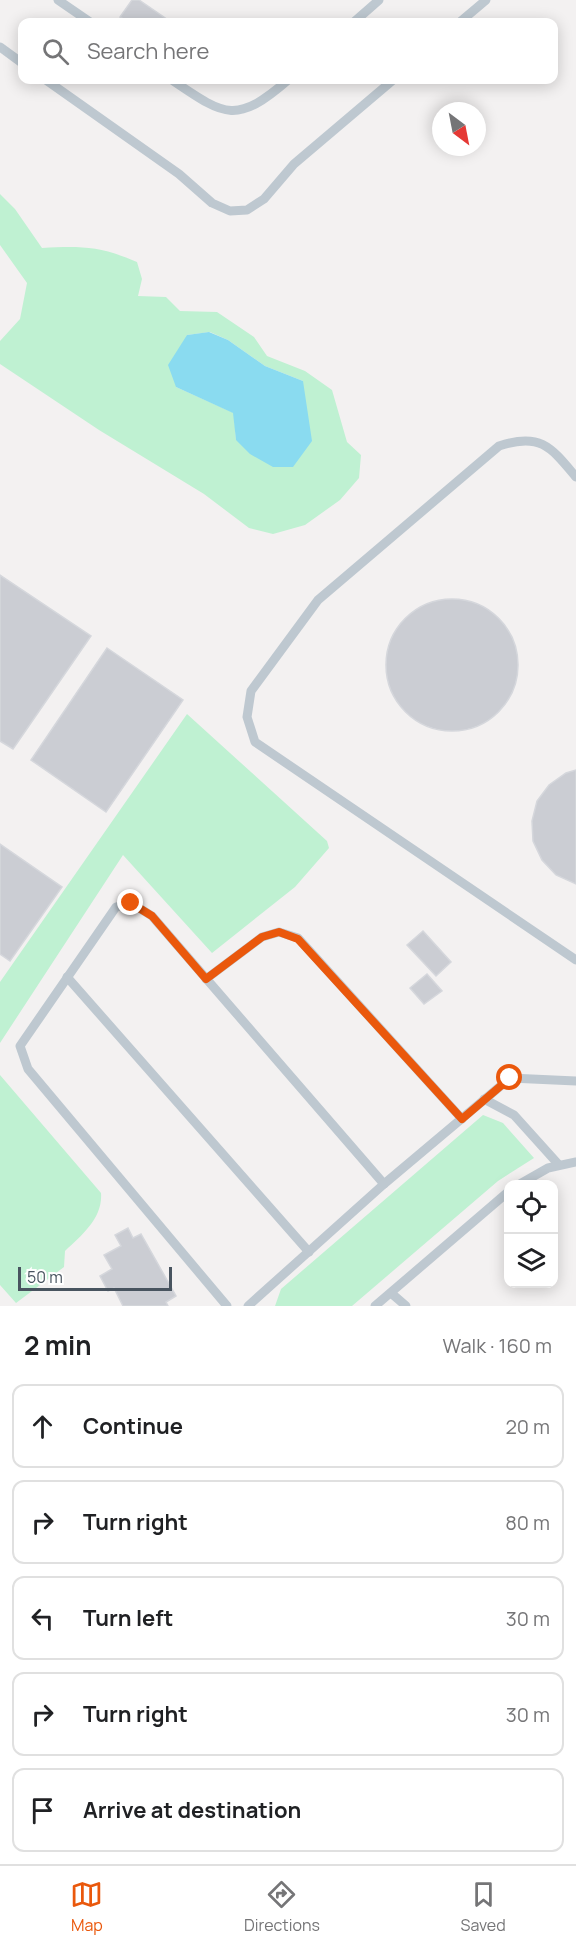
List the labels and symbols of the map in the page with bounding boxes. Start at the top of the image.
north arrow [432,102,486,156]
route end [117,889,143,915]
route start [496,1064,522,1090]
scale bar [18,1264,172,1292]

